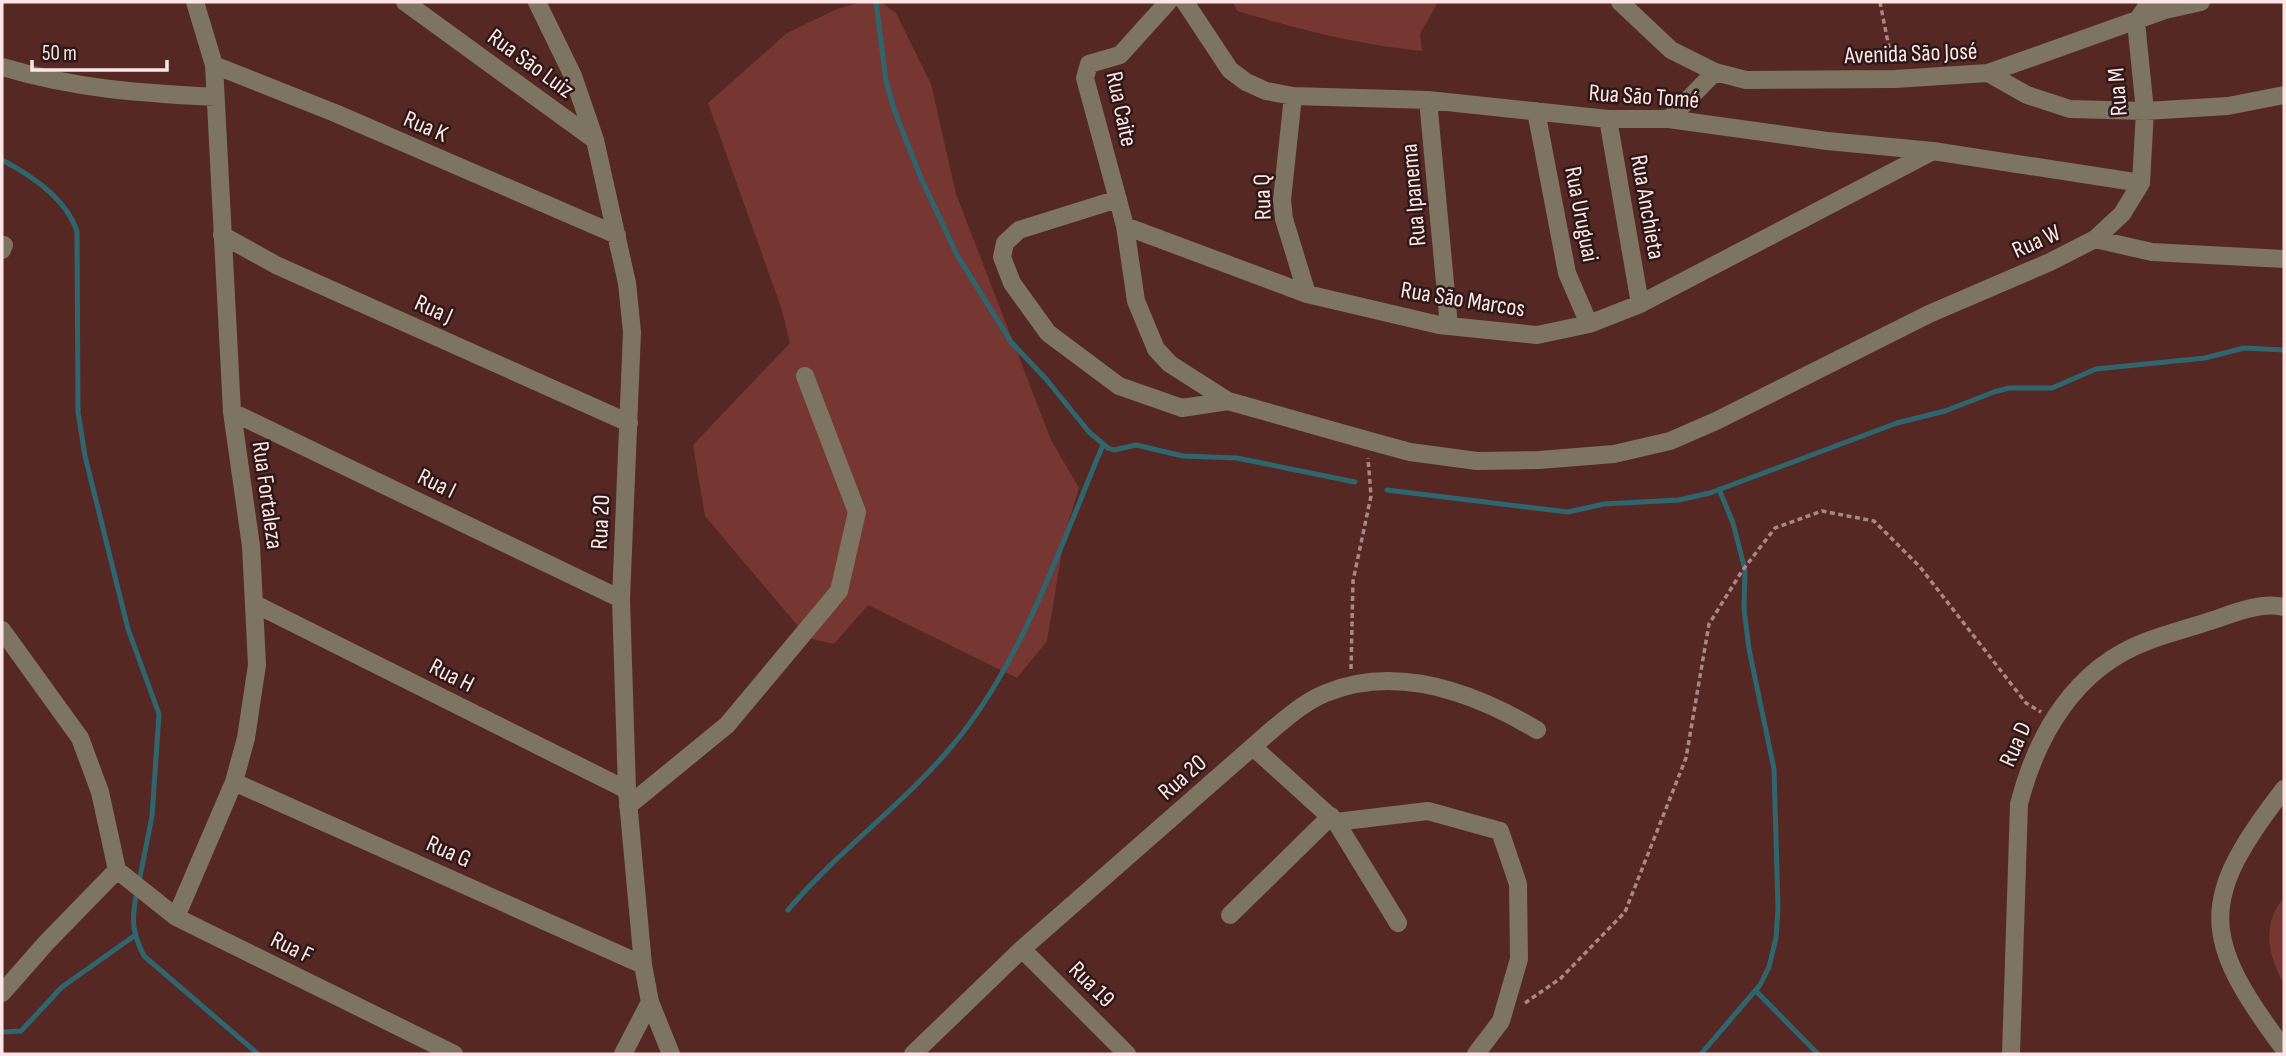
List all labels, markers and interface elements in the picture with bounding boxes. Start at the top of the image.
street label: Rua São Luiz [482,22,580,105]
scale bar [32,28,166,72]
street label: Avenida São José [1843,37,1978,70]
text: 50 m [42,41,77,66]
street label: Rua M [2101,67,2134,117]
street label: Rua Caite [1099,69,1144,149]
street label: Rua São Tomé [1588,78,1700,115]
street label: Rua K [399,104,452,149]
street label: Rua Ipanema [1395,143,1432,247]
street label: Rua Anchieta [1624,153,1671,262]
street label: Rua Uruguai [1558,164,1605,264]
street label: Rua Q [1247,173,1278,220]
street label: Rua W [2008,218,2065,265]
street label: Rua São Marcos [1399,275,1527,324]
street label: Rua J [410,288,458,331]
street label: Rua Fortaleza [246,439,289,551]
street label: Rua I [413,462,461,505]
street label: Rua 20 [585,494,616,550]
street label: Rua H [425,652,479,699]
street label: Rua D [1993,717,2038,771]
street label: Rua 20 [1152,748,1213,806]
street label: Rua G [422,829,476,874]
street label: Rua F [266,925,318,970]
street label: Rua 19 [1063,955,1121,1013]

